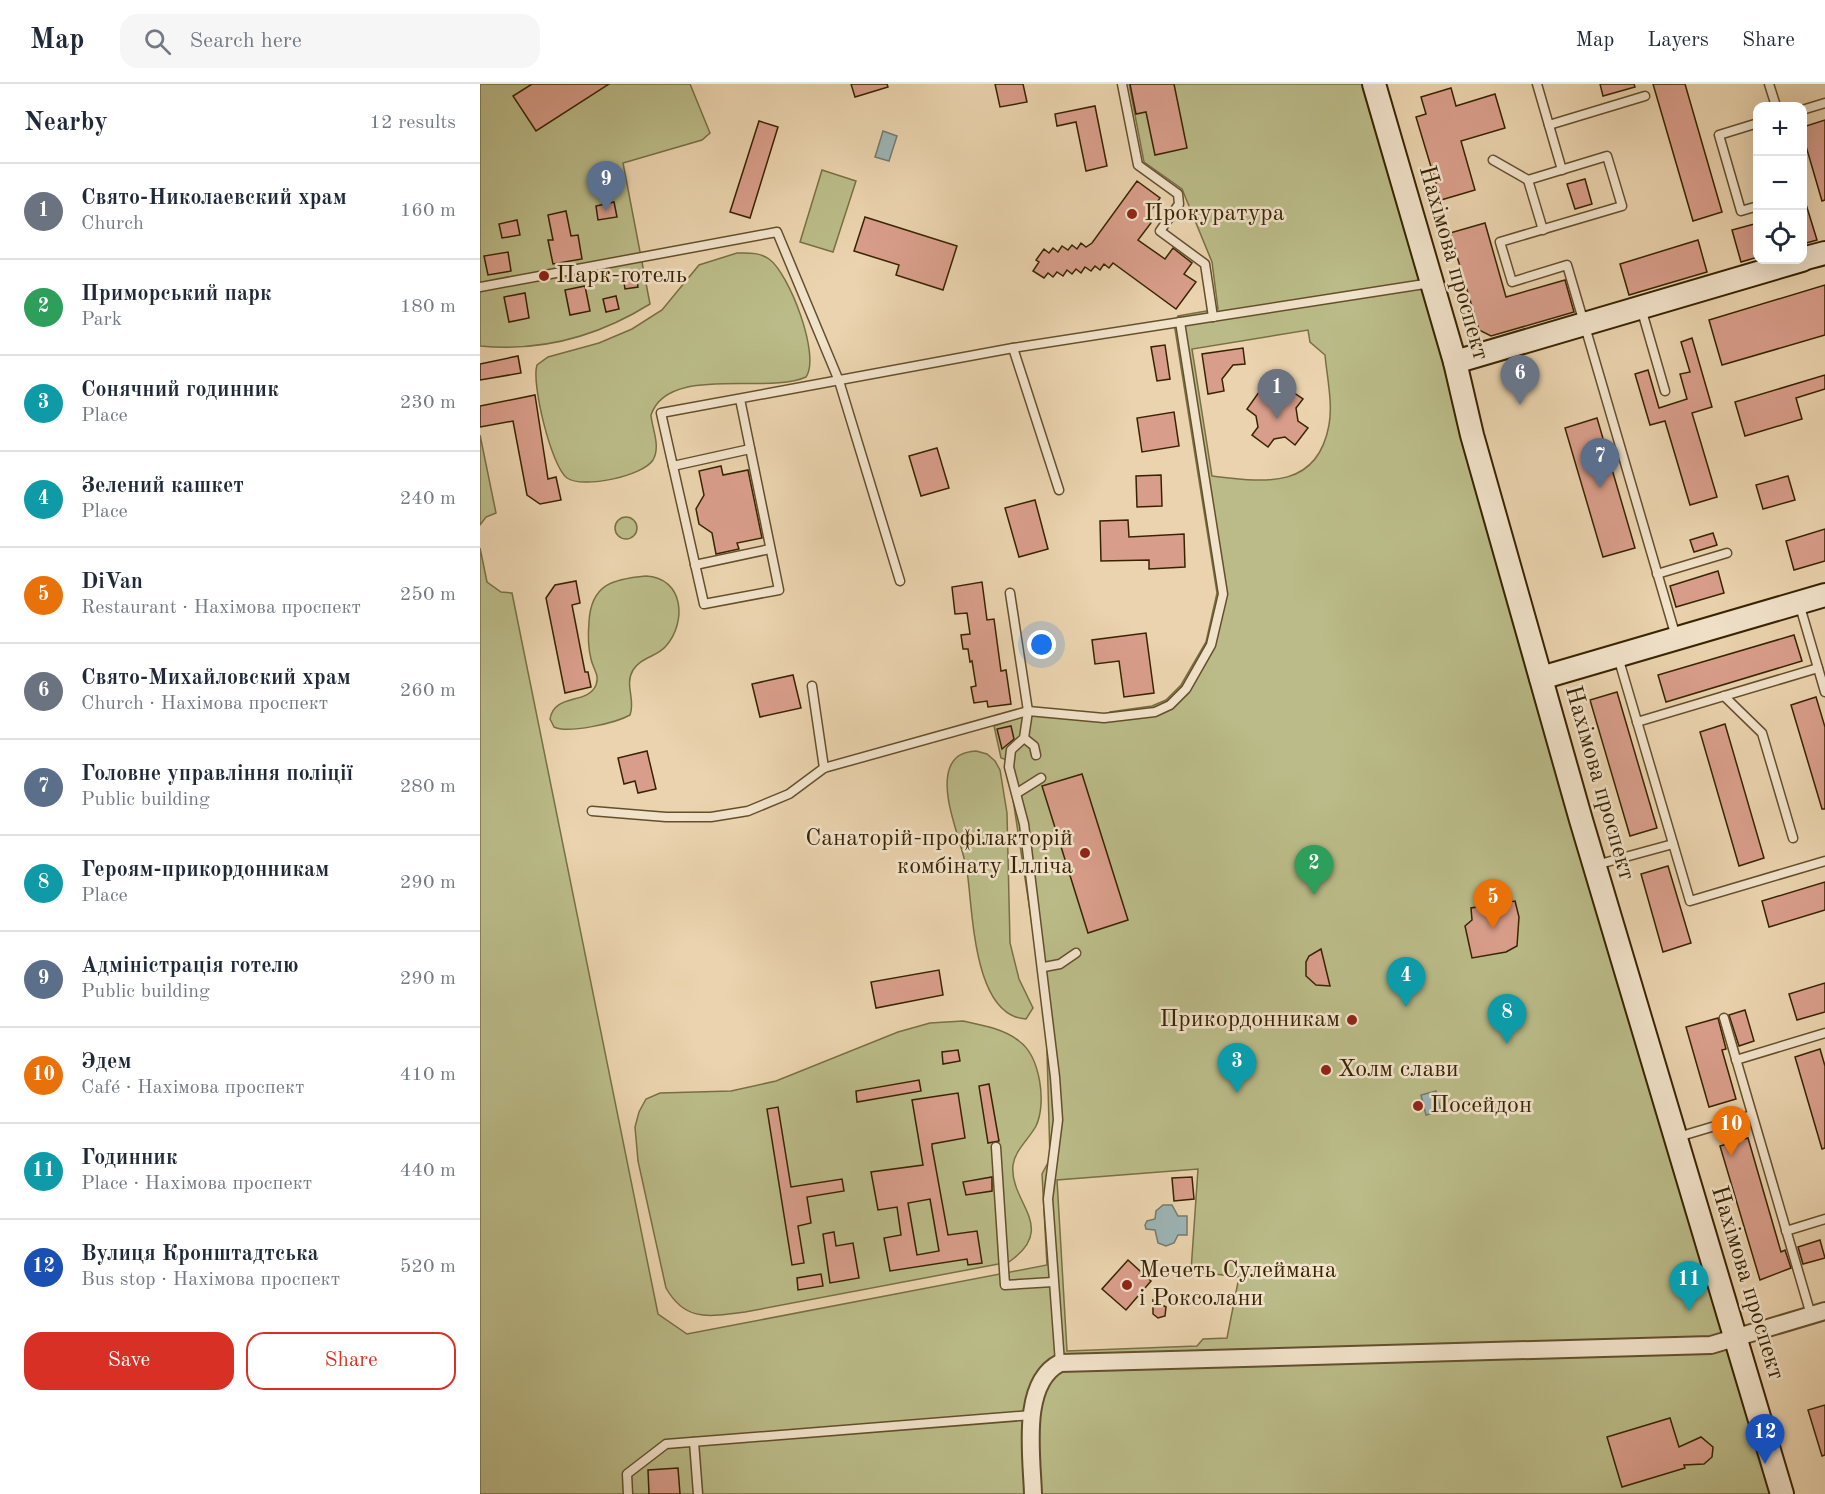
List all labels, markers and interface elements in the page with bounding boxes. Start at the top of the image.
search box [120,14,540,68]
icon: search [141,25,174,58]
text: Map [30,27,84,55]
text: Search here [189,30,302,52]
text: Map [1575,30,1614,51]
text: Layers [1647,30,1709,51]
text: Share [1742,30,1795,51]
map controls [1753,102,1807,264]
button: + [1753,102,1807,156]
text: Nearby [24,110,108,136]
text: 12 results [369,113,456,133]
button: − [1753,156,1807,210]
pin: 9 [586,162,626,211]
street label: Нахімова проспект [1414,163,1492,363]
text: Свято-Николаевский храм [81,187,347,209]
text: 1 [38,201,49,221]
text: 160 m [400,201,456,221]
place label: Прокуратура [1144,202,1285,226]
marker: Прокуратура [1125,207,1139,221]
button: locate [1753,210,1807,264]
text: Church [81,214,144,234]
place label: Парк-готель [556,264,687,288]
marker: Парк-готель [537,269,551,283]
text: Приморський парк [81,283,272,305]
text: 2 [38,297,49,317]
text: 180 m [400,297,456,317]
text: Park [81,310,122,330]
pin: 6 [1500,356,1540,405]
pin: 1 [1258,370,1296,419]
text: Сонячний годинник [81,379,279,401]
text: 3 [38,393,49,413]
text: 230 m [400,393,456,413]
text: Place [81,406,128,426]
pin: 7 [1580,438,1620,488]
text: Зелений кашкет [81,475,244,497]
text: 4 [38,489,49,509]
text: 240 m [400,489,456,509]
text: Place [81,502,128,522]
text: DiVan [81,571,143,593]
text: 5 [38,585,49,605]
text: 250 m [400,585,456,605]
text: Restaurant · Нахімова проспект [81,598,361,618]
your location [1027,630,1056,659]
text: Свято-Михайловский храм [81,667,351,689]
text: 6 [38,681,49,701]
text: 260 m [400,681,456,701]
street label: Нахімова проспект [1560,683,1638,883]
text: Church · Нахімова проспект [81,694,328,714]
text: Головне управління поліції [81,763,353,785]
text: 7 [38,777,49,797]
text: 280 m [400,777,456,797]
text: Public building [81,790,210,810]
place label: Санаторій-профілакторій комбінату Ілліча [805,827,1073,879]
marker: Санаторій-профілакторій комбінату Ілліча [1078,846,1092,860]
pin: 2 [1294,846,1334,895]
text: Героям-прикордонникам [81,859,329,881]
text: 8 [38,873,49,893]
text: 290 m [400,873,456,893]
pin: 5 [1474,880,1512,929]
text: Place [81,886,128,906]
text: Адміністрація готелю [81,955,299,977]
pin: 4 [1386,958,1426,1007]
text: 9 [38,969,49,989]
text: 290 m [400,969,456,989]
text: Public building [81,982,210,1002]
pin: 8 [1488,994,1526,1044]
place label: Прикордонникам [1159,1008,1340,1032]
marker: Прикордонникам [1345,1013,1359,1027]
pin: 3 [1218,1044,1257,1093]
text: Эдем [81,1051,132,1073]
place label: Холм слави [1338,1058,1459,1082]
marker: Холм слави [1319,1063,1333,1077]
text: 10 [32,1065,55,1085]
text: 410 m [400,1065,456,1085]
text: Café · Нахімова проспект [81,1078,304,1098]
place label: Посейдон [1430,1094,1532,1118]
marker: Посейдон [1411,1099,1425,1113]
pin: 10 [1712,1106,1750,1156]
text: Годинник [81,1147,178,1169]
text: 11 [32,1161,55,1181]
text: 440 m [400,1161,456,1181]
text: Place · Нахімова проспект [81,1174,312,1194]
street label: Нахімова проспект [1706,1183,1788,1383]
text: Вулиця Кронштадтська [81,1243,319,1265]
text: 12 [32,1257,55,1277]
text: 520 m [400,1257,456,1277]
place label: Мечеть Сулеймана і Роксолани [1139,1259,1337,1311]
pin: 11 [1670,1262,1708,1311]
text: Bus stop · Нахімова проспект [81,1270,340,1290]
marker: Мечеть Сулеймана і Роксолани [1120,1278,1134,1292]
button: Save [24,1332,234,1390]
button: Share [246,1332,456,1390]
pin: 12 [1746,1414,1784,1464]

